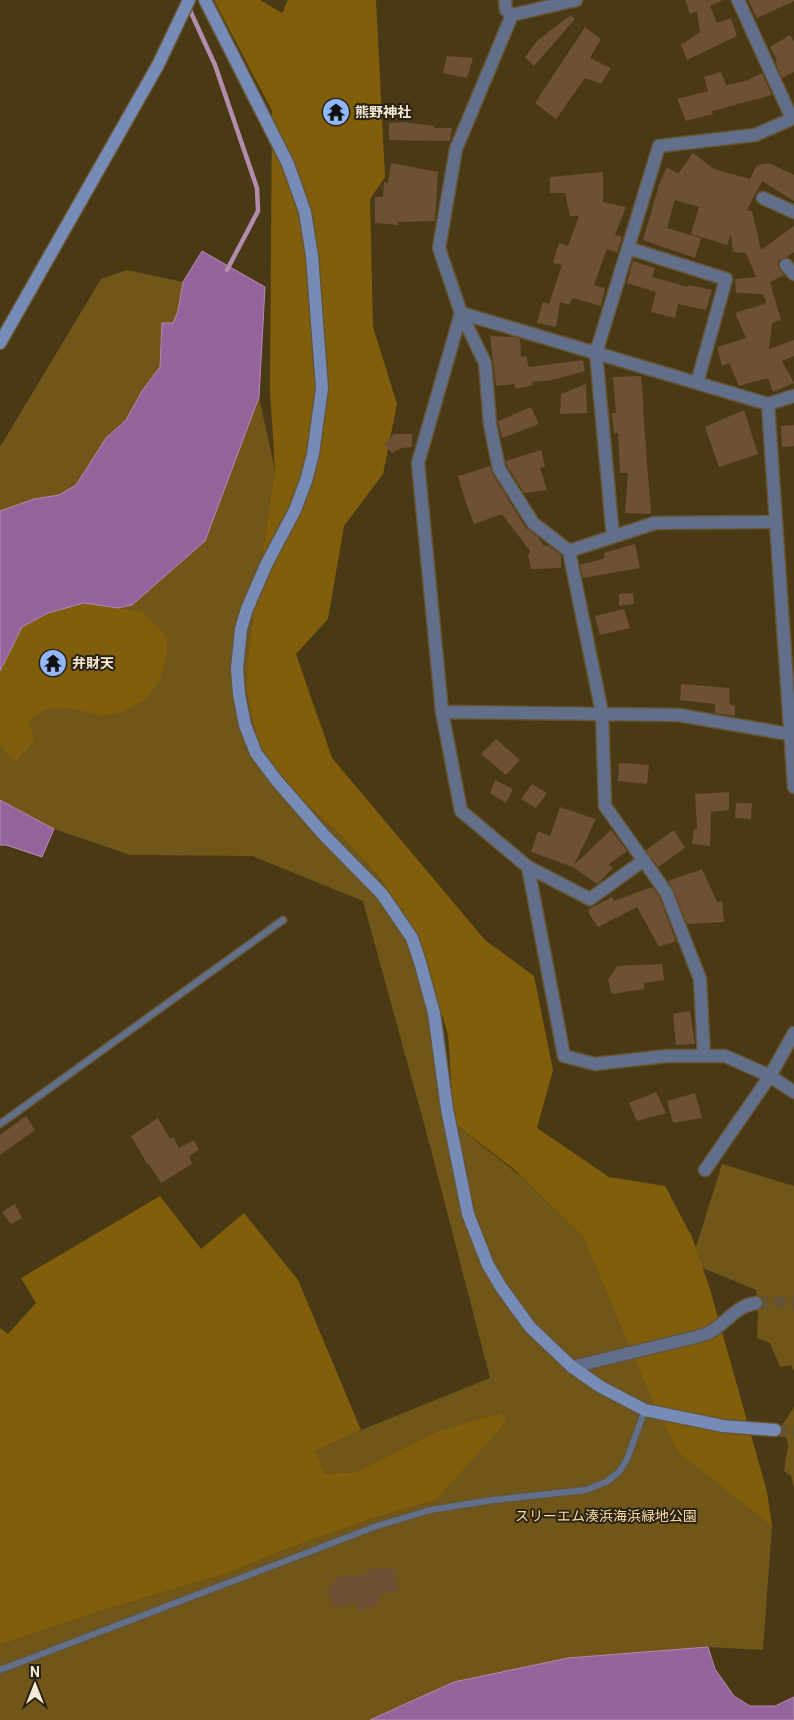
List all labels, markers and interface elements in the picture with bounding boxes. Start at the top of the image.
temple icon: 熊野神社 [321,97,351,127]
place label: 熊野神社 [355,104,411,120]
temple icon: 弁財天 [38,648,68,678]
place label: 弁財天 [72,655,114,671]
park label: スリーエム湊浜海浜緑地公園 [515,1508,697,1524]
north arrow [10,1660,60,1710]
text: N [30,1664,40,1680]

